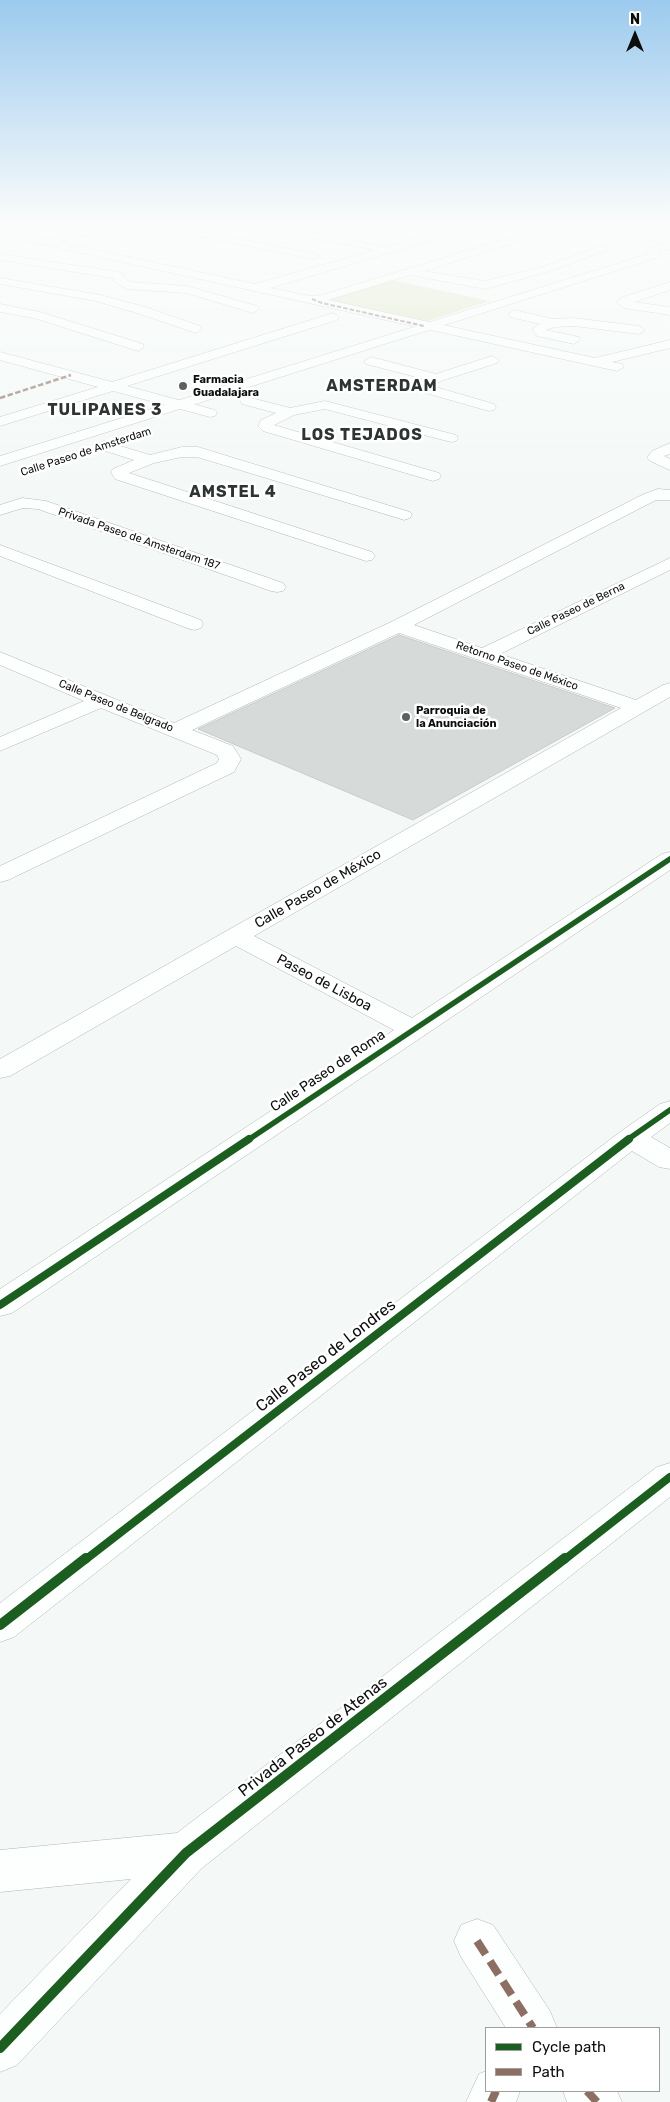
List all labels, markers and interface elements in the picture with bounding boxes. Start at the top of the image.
north arrow [610,10,660,60]
text: N [630,11,640,28]
place label: Farmacia Guadalajara [193,373,259,399]
district label: AMSTERDAM [325,376,439,396]
marker: Farmacia Guadalajara [177,380,189,392]
district label: TULIPANES 3 [46,400,164,420]
street label: Calle Paseo de Amsterdam [19,425,153,479]
district label: LOS TEJADOS [300,425,424,445]
district label: AMSTEL 4 [188,482,278,502]
street label: Privada Paseo de Amsterdam 187 [56,505,222,573]
street label: Calle Paseo de Berna [525,580,627,638]
street label: Retorno Paseo de México [454,639,580,693]
street label: Calle Paseo de Belgrado [57,677,175,735]
place label: Parroquia de la Anunciación [416,704,497,730]
marker: Parroquia de la Anunciación [400,711,412,723]
street label: Calle Paseo de México [252,846,384,932]
street label: Paseo de Lisboa [274,951,374,1015]
street label: Calle Paseo de Roma [267,1026,389,1116]
street label: Calle Paseo de Londres [252,1295,400,1417]
street label: Privada Paseo de Atenas [235,1673,391,1801]
legend [485,2027,660,2092]
text: Cycle path [532,2038,606,2056]
text: Path [532,2063,565,2081]

